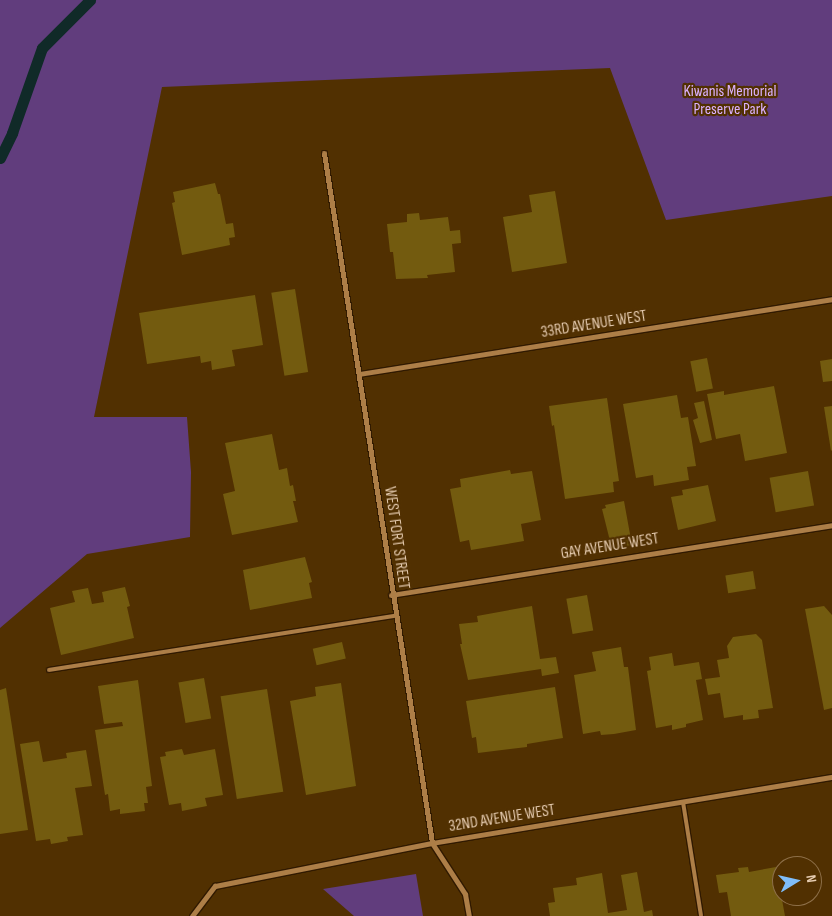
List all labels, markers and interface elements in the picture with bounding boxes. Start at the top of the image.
park label: Kiwanis Memorial Preserve Park [684,82,776,120]
street label: 33RD AVENUE WEST [540,307,648,343]
street label: WEST FORT STREET [379,486,413,590]
street label: GAY AVENUE WEST [560,530,660,564]
street label: 32ND AVENUE WEST [447,801,557,837]
north arrow [772,856,822,906]
text: N [802,874,820,884]

